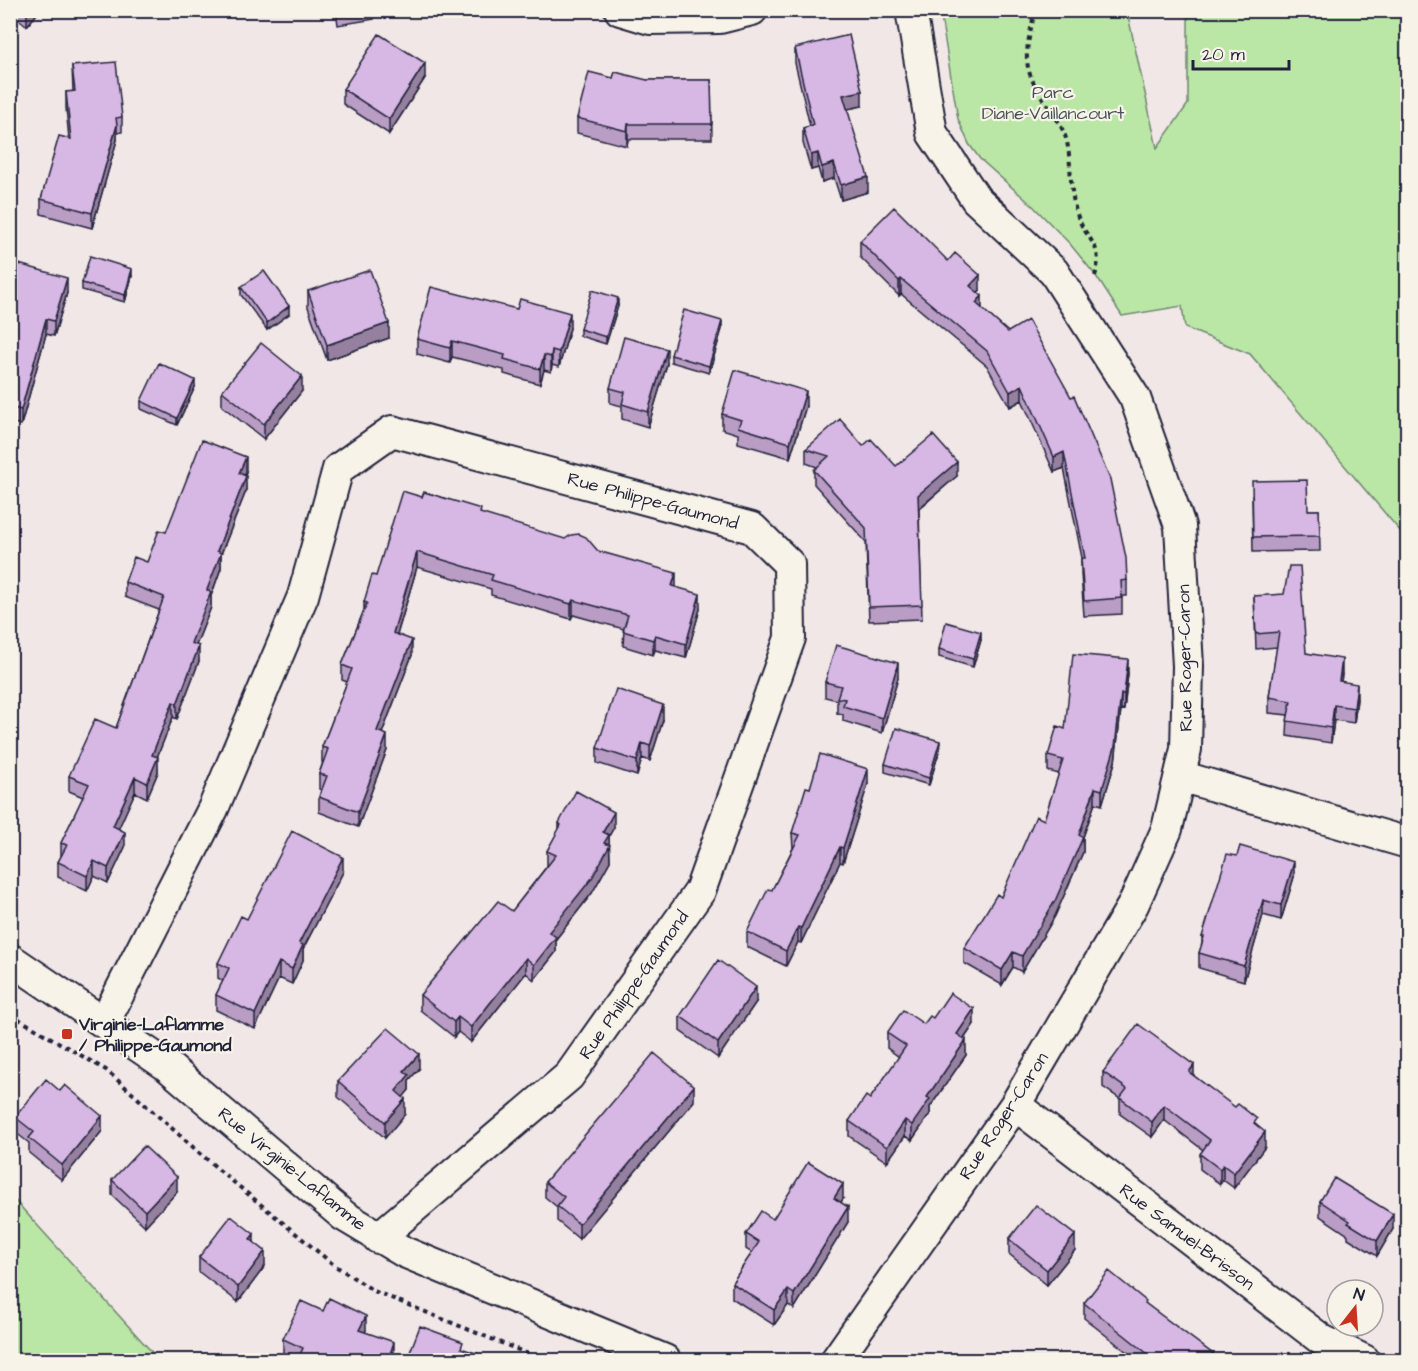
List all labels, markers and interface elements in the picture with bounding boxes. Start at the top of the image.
scale bar [1193,33,1289,71]
text: 20 m [1202,42,1245,67]
park label: Parc Diane-Vaillancourt [982,80,1125,126]
street label: Rue Philippe-Gaumond [565,466,741,536]
street label: Rue Roger-Caron [1171,584,1200,732]
street label: Rue Philippe-Gaumond [573,906,695,1064]
place label: Virginie-Laflamme / Philippe-Gaumond [78,1012,232,1058]
marker: Virginie-Laflamme / Philippe-Gaumond [60,1027,74,1041]
street label: Rue Roger-Caron [953,1047,1055,1185]
street label: Rue Virginie-Laflamme [212,1101,372,1238]
street label: Rue Samuel-Brisson [1114,1178,1260,1296]
north arrow [1325,1278,1385,1338]
text: N [1351,1283,1367,1307]

